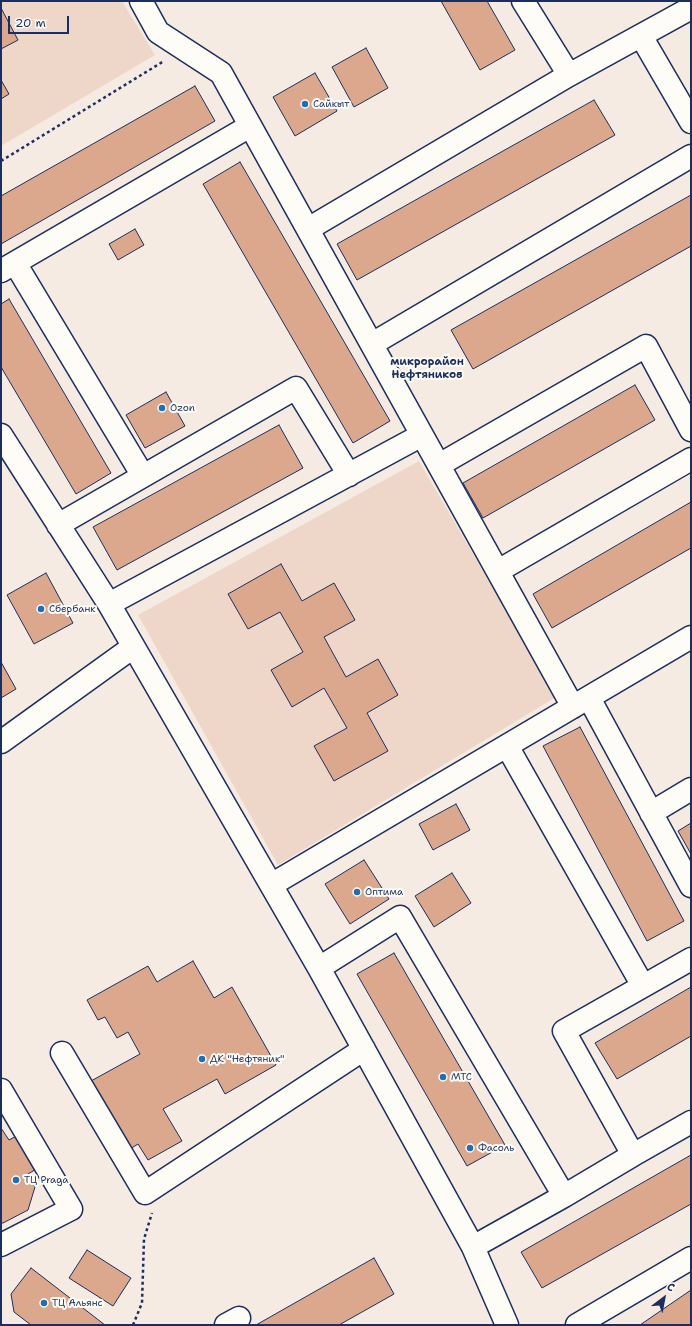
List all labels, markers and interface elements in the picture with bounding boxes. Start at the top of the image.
scale bar [10,8,71,34]
text: 20 m [15,15,46,31]
place label: Сайкыт [313,98,349,110]
marker: Сайкыт [300,99,310,109]
district label: микрорайон Нефтяников [390,355,464,381]
place label: Ozon [170,402,195,414]
marker: Ozon [157,403,167,413]
place label: Сбербанк [49,603,96,615]
marker: Сбербанк [36,604,46,614]
place label: Оптима [365,886,403,898]
marker: Оптима [352,887,362,897]
place label: ДК "Нефтяник" [210,1053,285,1065]
marker: ДК "Нефтяник" [197,1054,207,1064]
place label: МТС [451,1071,472,1083]
marker: МТС [438,1072,448,1082]
place label: Фасоль [478,1142,514,1154]
marker: Фасоль [465,1143,475,1153]
place label: ТЦ Praga [24,1174,69,1186]
marker: ТЦ Praga [11,1175,21,1185]
north arrow [644,1278,684,1318]
text: С [664,1279,677,1296]
place label: ТЦ Альянс [52,1297,103,1309]
marker: ТЦ Альянс [39,1298,49,1308]

